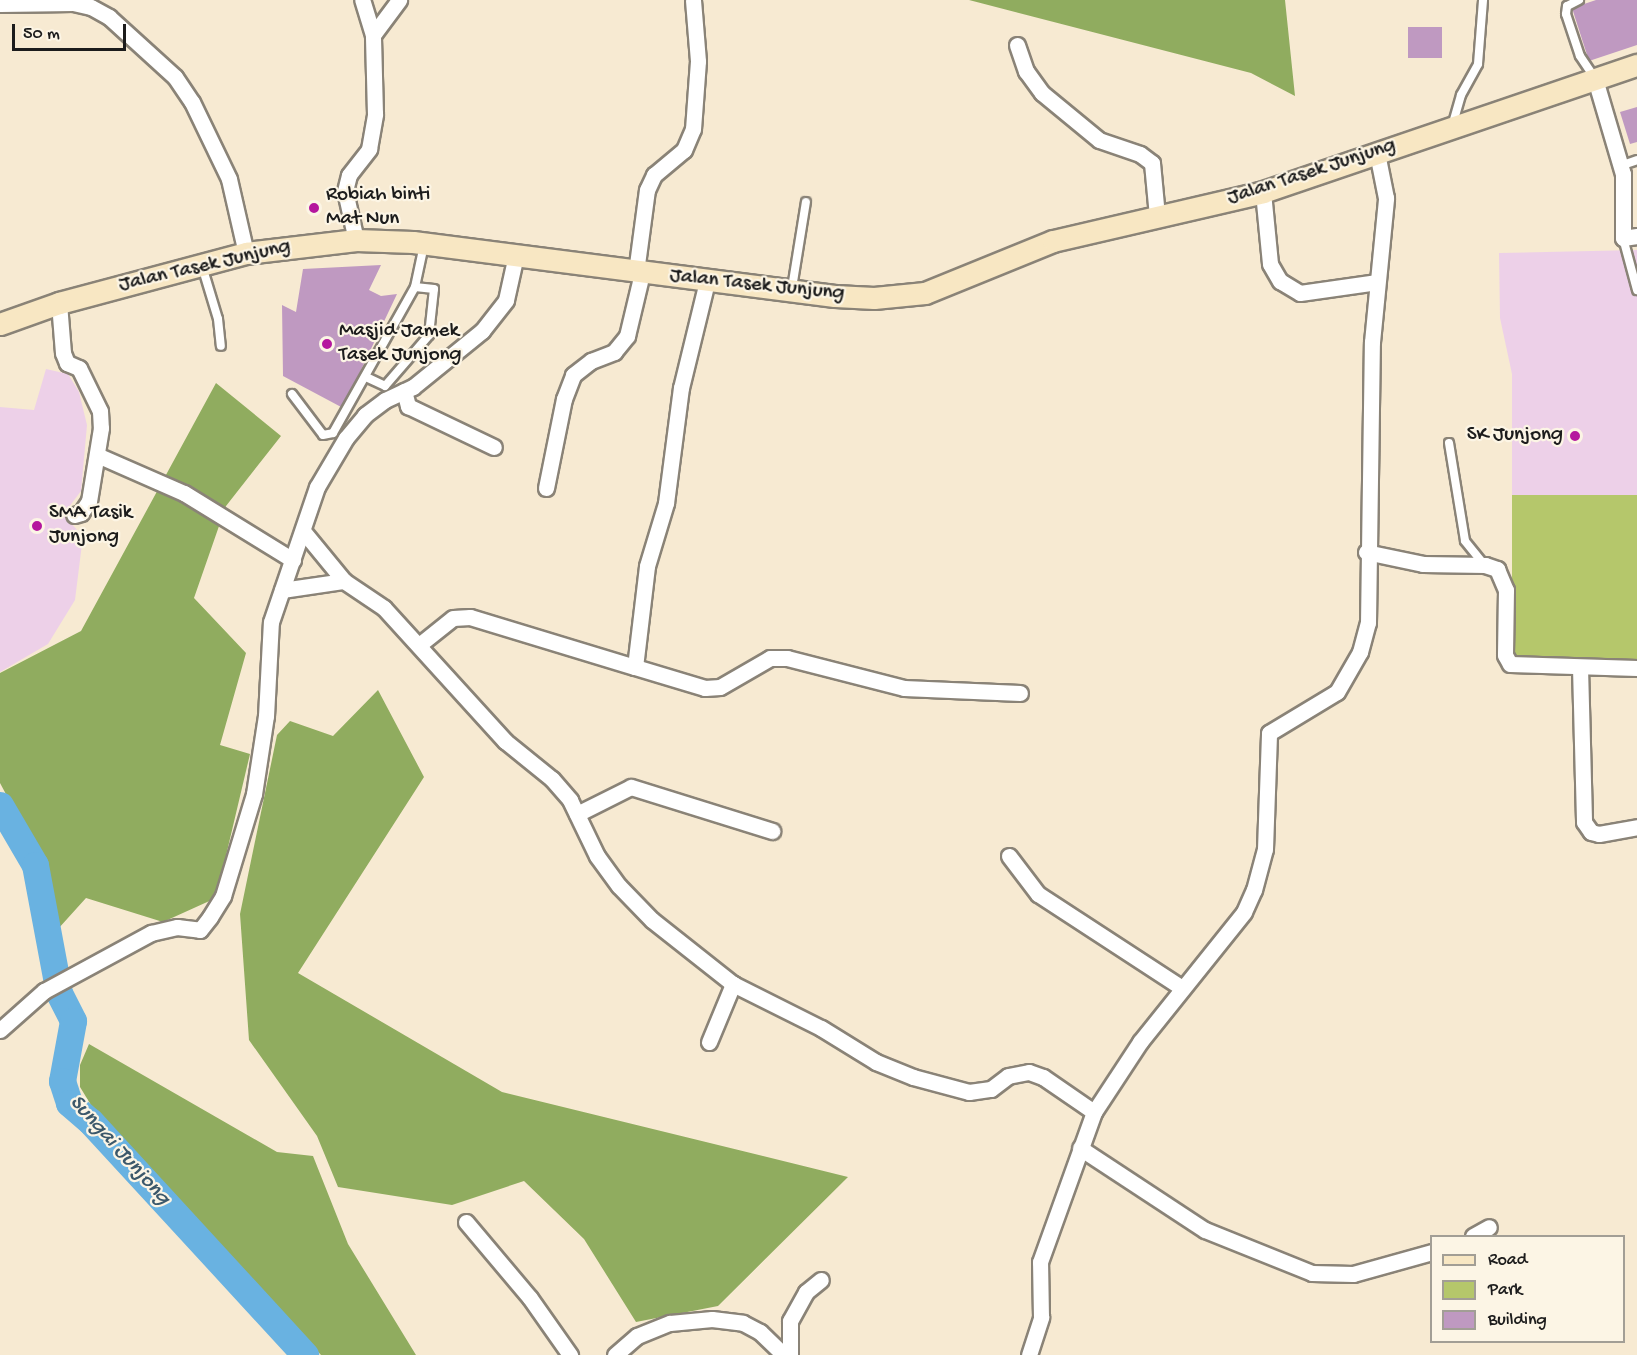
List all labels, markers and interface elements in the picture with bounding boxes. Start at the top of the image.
scale bar [15,12,129,50]
text: 50 m [23,24,60,45]
street label: Jalan Tasek Junjung [1225,134,1399,212]
place label: Robiah binti Mat Nun [326,183,430,233]
marker: Robiah binti Mat Nun [307,201,321,215]
street label: Jalan Tasek Junjung [117,235,293,299]
street label: Jalan Tasek Junjung [668,264,846,308]
place label: Masjid Jamek Tasek Junjong [339,319,462,369]
marker: Masjid Jamek Tasek Junjong [320,337,334,351]
place label: SK Junjong [1467,423,1563,449]
marker: SK Junjong [1568,429,1582,443]
place label: SMA Tasik Junjong [49,501,132,551]
marker: SMA Tasik Junjong [30,519,44,533]
water label: Sungai Junjong [63,1091,175,1211]
legend [1430,1235,1625,1343]
text: Road [1488,1250,1527,1271]
text: Park [1488,1280,1522,1301]
text: Building [1488,1310,1547,1331]

